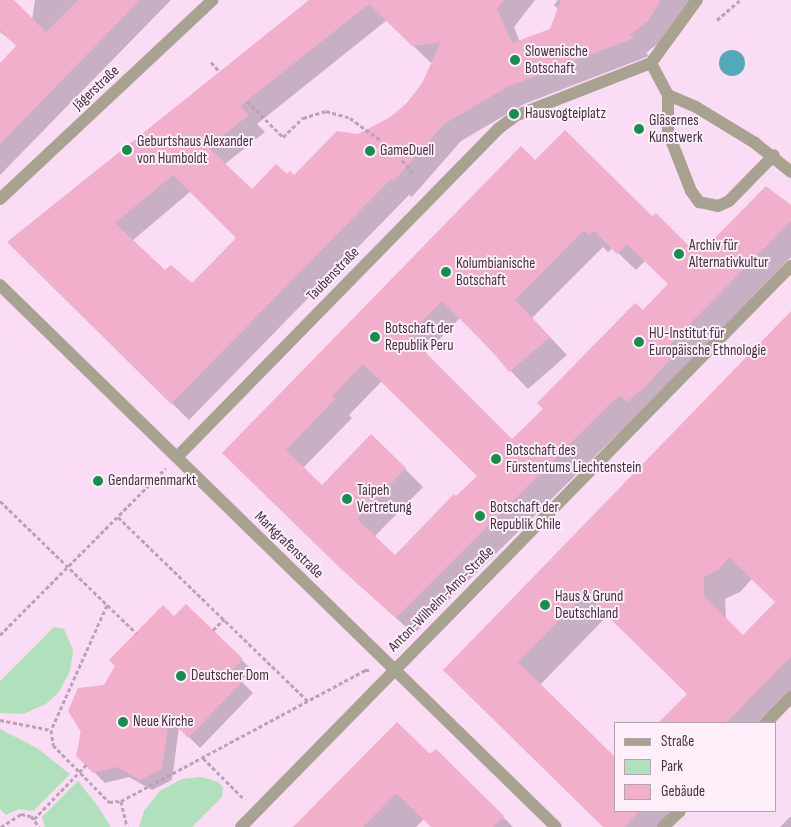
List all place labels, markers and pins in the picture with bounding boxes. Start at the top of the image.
place label: Slowenische Botschaft [525,42,588,77]
marker: Slowenische Botschaft [509,54,521,66]
place label: Hausvogteiplatz [525,105,606,123]
marker: Hausvogteiplatz [507,107,521,121]
place label: Gläsernes Kunstwerk [649,111,703,146]
marker: Gläsernes Kunstwerk [633,123,645,135]
place label: Geburtshaus Alexander von Humboldt [137,132,253,167]
place label: GameDuell [380,142,434,160]
marker: Geburtshaus Alexander von Humboldt [121,144,133,156]
marker: GameDuell [364,145,376,157]
place label: Archiv für Alternativkultur [689,236,768,271]
marker: Archiv für Alternativkultur [673,248,685,260]
place label: Kolumbianische Botschaft [456,254,535,289]
marker: Kolumbianische Botschaft [440,266,452,278]
place label: Botschaft der Republik Peru [385,319,454,354]
place label: HU-Institut für Europäische Ethnologie [649,324,766,359]
marker: Botschaft der Republik Peru [369,331,381,343]
marker: HU-Institut für Europäische Ethnologie [633,336,645,348]
place label: Botschaft des Fürstentums Liechtenstein [506,441,642,476]
marker: Botschaft des Fürstentums Liechtenstein [490,453,502,465]
place label: Gendarmenmarkt [108,472,196,490]
marker: Gendarmenmarkt [92,475,104,487]
place label: Taipeh Vertretung [357,481,412,516]
marker: Taipeh Vertretung [341,493,353,505]
place label: Botschaft der Republik Chile [490,498,561,533]
marker: Botschaft der Republik Chile [474,510,486,522]
place label: Haus & Grund Deutschland [555,587,623,622]
marker: Haus & Grund Deutschland [539,599,551,611]
place label: Deutscher Dom [191,667,269,685]
marker: Deutscher Dom [175,670,187,682]
place label: Neue Kirche [133,713,193,731]
marker: Neue Kirche [117,716,129,728]

